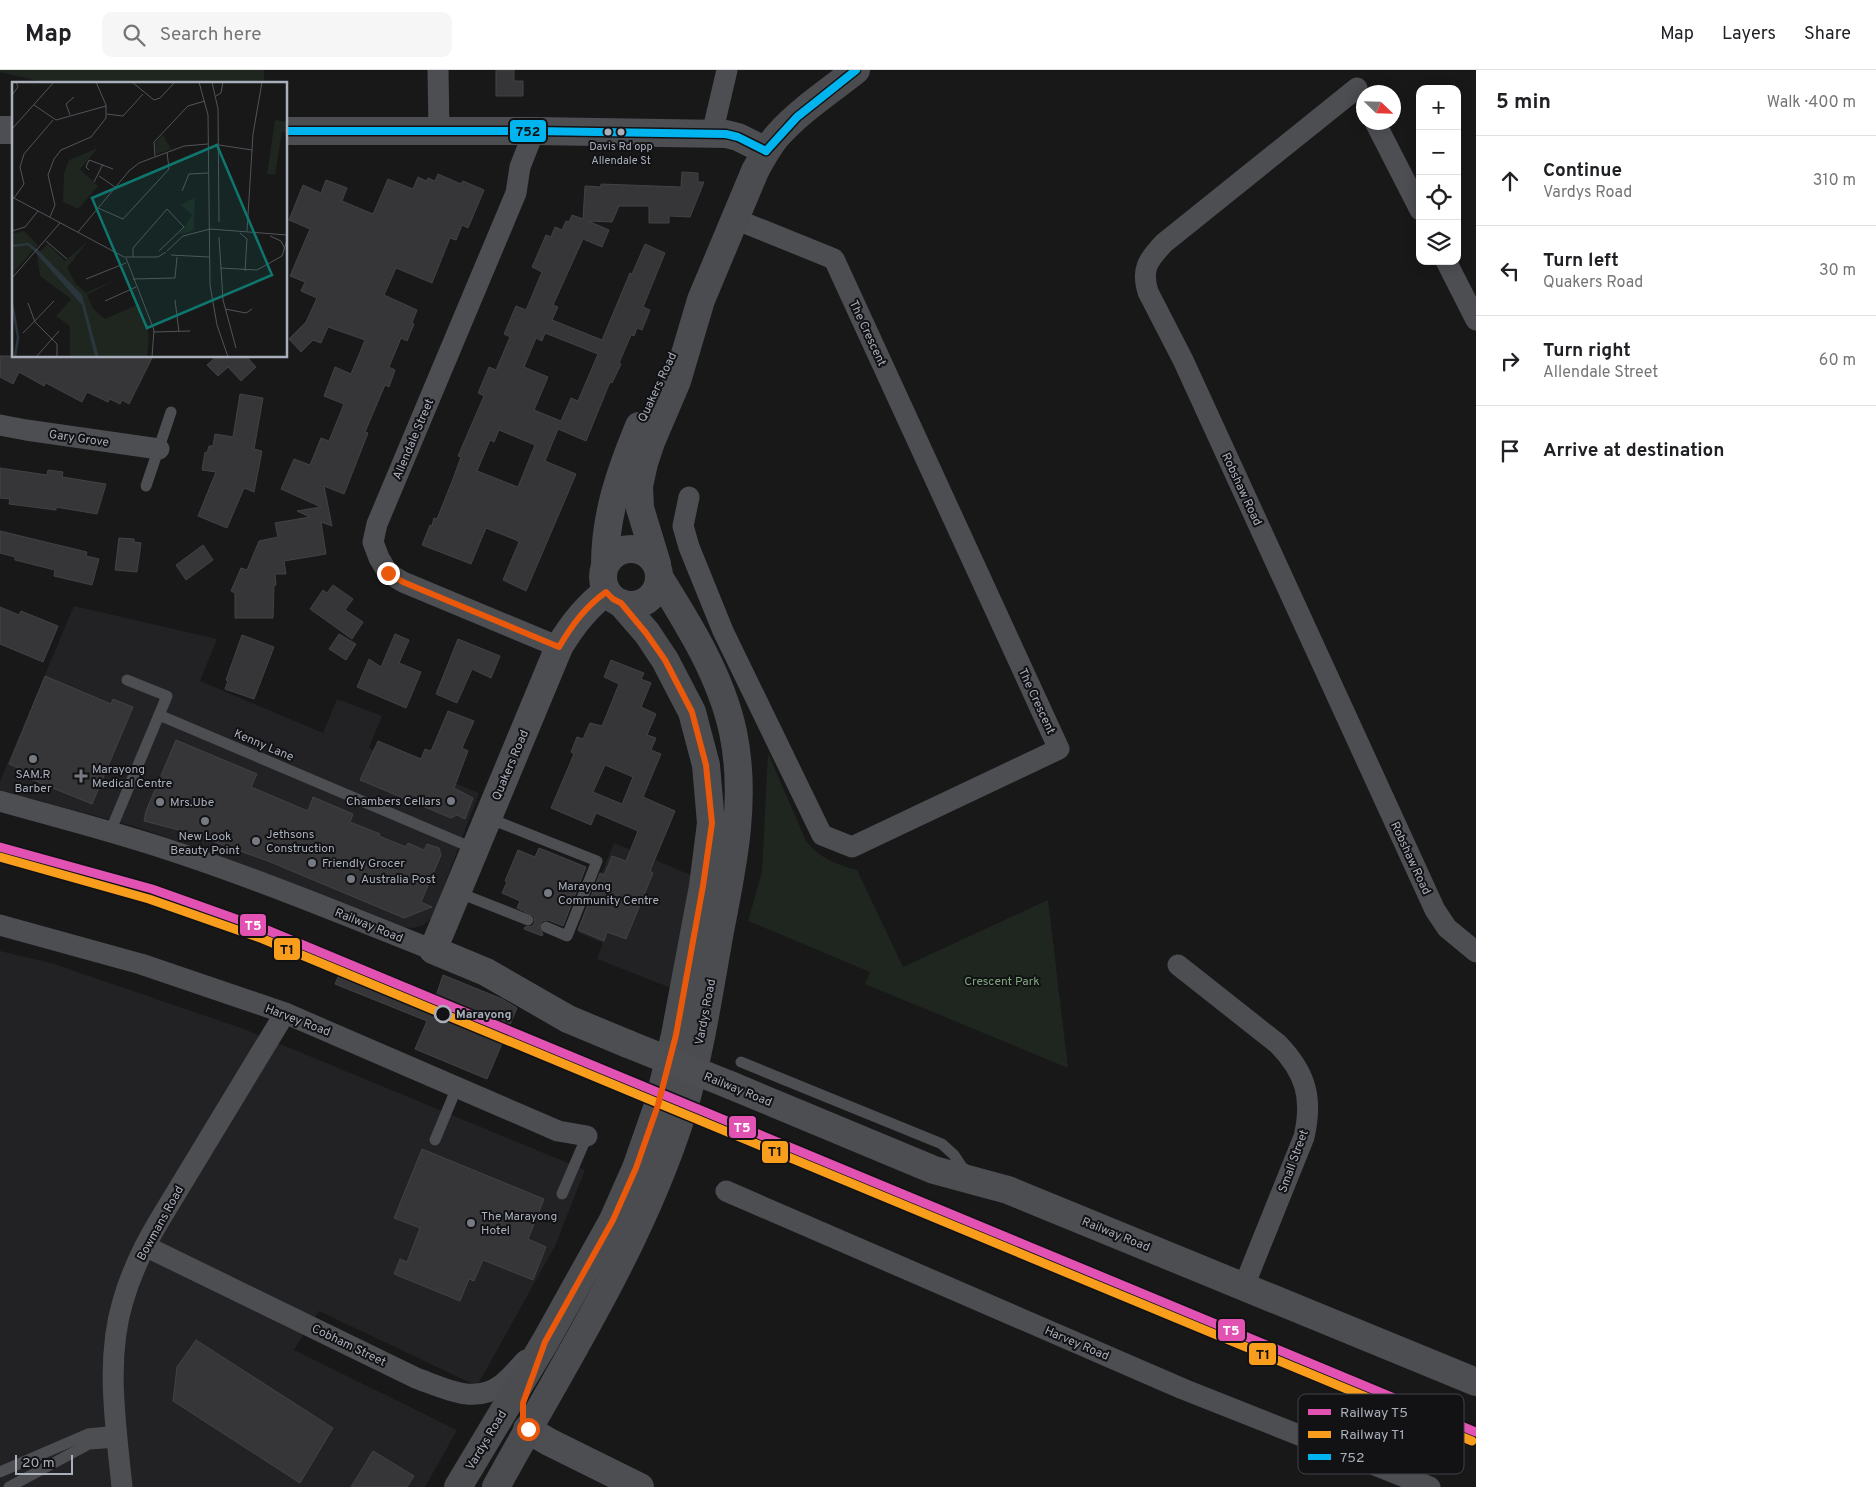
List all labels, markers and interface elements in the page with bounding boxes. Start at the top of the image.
search box [102,12,452,57]
text: Map [25,20,72,50]
icon: search [120,21,148,49]
text: Search here [160,23,261,47]
text: Map [1660,23,1694,46]
text: Layers [1722,23,1776,46]
text: Share [1804,23,1851,46]
inset map [12,82,288,358]
north arrow [1356,85,1401,130]
map controls [1416,85,1461,265]
button: + [1416,85,1461,130]
text: 5 min [1496,89,1551,116]
text: Walk · 400 m [1767,93,1856,113]
line badge: 752 [509,119,547,143]
text: 752 [516,124,540,141]
unlabelled marker [603,127,613,137]
marker: Davis Rd opp Allendale St [616,127,626,137]
button: − [1416,130,1461,175]
place label: Davis Rd opp Allendale St [589,140,653,168]
text: Continue [1543,159,1622,183]
icon: ahead [1496,167,1524,195]
text: 310 m [1813,171,1856,191]
button: locate [1416,175,1461,220]
text: Vardys Road [1543,183,1632,203]
button: layers [1416,220,1461,265]
text: Turn left [1543,249,1619,273]
icon: left [1496,257,1524,285]
text: 30 m [1819,261,1856,281]
text: Quakers Road [1543,273,1643,293]
street label: The Crescent [845,298,889,369]
text: Turn right [1543,339,1631,363]
icon: right [1496,347,1524,375]
street label: Quakers Road [635,350,681,425]
text: 60 m [1819,351,1856,371]
text: Allendale Street [1543,363,1658,383]
street label: Allendale Street [390,396,438,482]
street label: Gary Grove [48,427,110,451]
icon: arrive [1496,437,1524,465]
text: Arrive at destination [1543,439,1724,463]
street label: Robshaw Road [1217,450,1265,529]
route end [377,562,400,585]
street label: The Crescent [1014,666,1058,737]
street label: Kenny Lane [231,726,296,766]
street label: Quakers Road [489,728,533,803]
marker: SAM.R Barber [27,753,39,765]
place label: Marayong Medical Centre [92,762,172,792]
place label: SAM.R Barber [14,767,52,797]
marker: Marayong Medical Centre [74,769,88,783]
place label: Chambers Cellars [346,794,441,810]
place label: Mrs.Ube [170,795,214,811]
marker: Chambers Cellars [445,795,457,807]
marker: Mrs.Ube [154,796,166,808]
marker: New Look Beauty Point [199,815,211,827]
street label: Robshaw Road [1386,819,1434,898]
place label: Jethsons Construction [266,827,335,857]
place label: New Look Beauty Point [170,829,240,859]
marker: Jethsons Construction [250,835,262,847]
place label: Friendly Grocer [322,856,405,872]
marker: Friendly Grocer [306,857,318,869]
place label: Australia Post [361,872,436,888]
marker: Australia Post [345,873,357,885]
place label: Marayong Community Centre [558,879,659,909]
marker: Marayong Community Centre [542,887,554,899]
street label: Railway Road [332,905,405,947]
line badge: T5 [239,913,267,937]
text: T5 [245,918,261,935]
line badge: T1 [273,937,301,961]
text: T1 [280,942,294,959]
park label: Crescent Park [964,974,1040,990]
street label: Vardys Road [692,978,720,1047]
street label: Harvey Road [263,1001,333,1041]
marker: Marayong [434,1005,452,1023]
place label: Marayong [456,1007,511,1023]
street label: Railway Road [701,1069,774,1111]
line badge: T5 [728,1115,757,1139]
text: T5 [734,1120,750,1137]
street label: Small Street [1275,1128,1313,1195]
line badge: T1 [761,1140,789,1164]
text: T1 [768,1144,782,1161]
street label: Bowmans Road [134,1183,188,1264]
place label: The Marayong Hotel [481,1209,557,1239]
street label: Railway Road [1079,1214,1152,1256]
marker: The Marayong Hotel [465,1217,477,1229]
line badge: T5 [1217,1318,1246,1342]
street label: Cobham Street [309,1321,388,1371]
street label: Harvey Road [1042,1323,1111,1365]
text: T5 [1223,1323,1239,1340]
line badge: T1 [1248,1342,1277,1366]
text: T1 [1256,1347,1270,1364]
legend [1298,1394,1464,1474]
text: Railway T5 [1340,1405,1408,1422]
street label: Vardys Road [463,1408,511,1473]
route start [517,1418,540,1441]
text: Railway T1 [1340,1427,1405,1444]
text: 752 [1340,1450,1365,1467]
scale bar [15,1452,72,1475]
text: 20 m [22,1455,55,1472]

